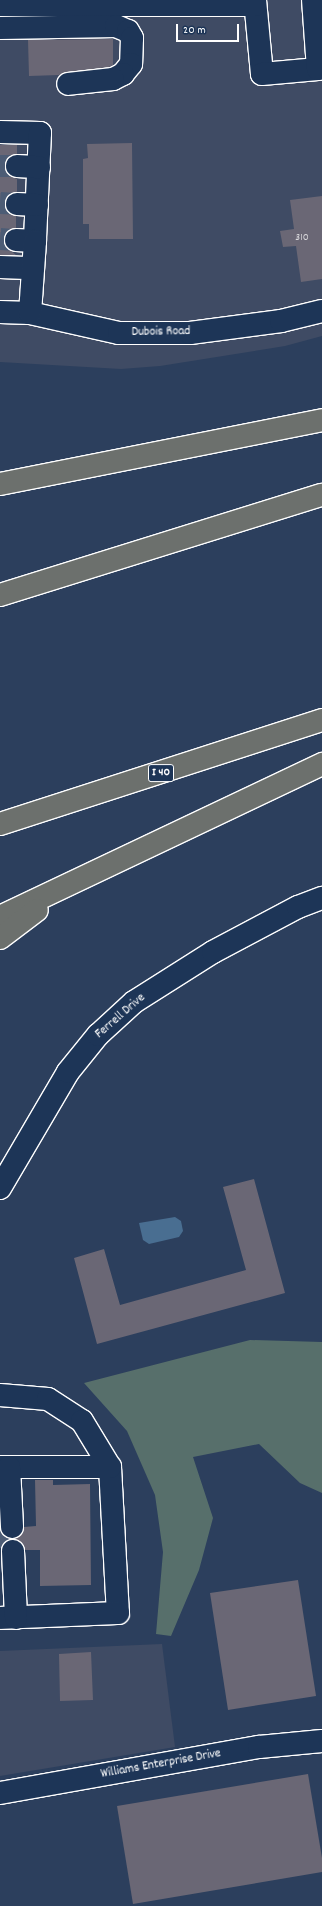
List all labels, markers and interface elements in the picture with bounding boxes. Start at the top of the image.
scale bar [178,16,241,42]
text: 20 m [183,22,206,39]
house number: 310 [295,231,309,245]
street label: Dubois Road [131,325,191,341]
road number: I 40 [148,763,174,783]
street label: Ferrell Drive [93,991,149,1043]
street label: Williams Enterprise Drive [100,1747,222,1783]

